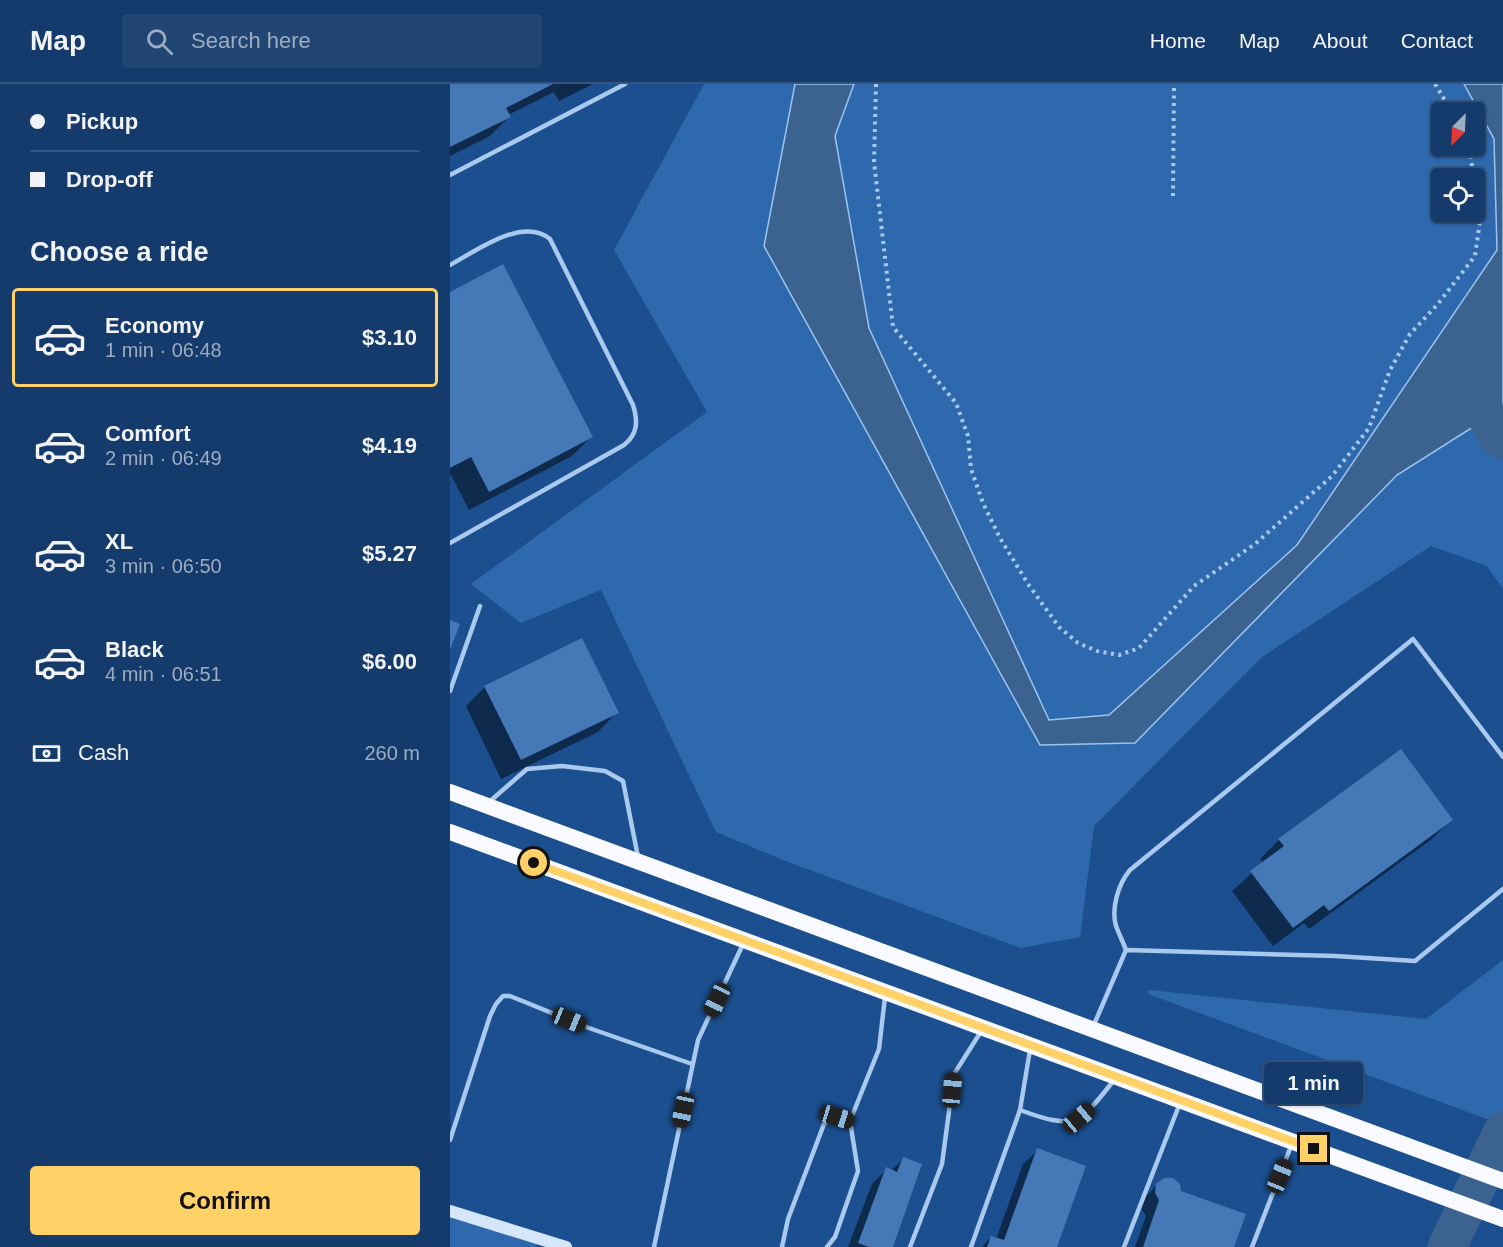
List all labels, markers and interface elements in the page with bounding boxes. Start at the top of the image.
search box [122,14,542,68]
text: Map [30,25,86,56]
icon: search [143,25,176,58]
text: Search here [191,28,311,53]
text: Home [1150,29,1206,52]
text: Map [1239,29,1280,52]
text: About [1313,29,1368,52]
text: Contact [1401,29,1473,52]
north arrow [1431,102,1485,156]
map controls [1431,102,1485,222]
text: Pickup [66,109,138,134]
text: Drop-off [66,167,153,192]
button: locate [1431,168,1485,222]
text: Choose a ride [30,237,209,267]
icon: car [33,311,87,365]
text: Economy [105,313,204,338]
text: $3.10 [362,325,417,350]
text: 1 min · 06:48 [105,339,222,361]
icon: car [33,419,87,473]
text: Comfort [105,421,191,446]
text: $4.19 [362,433,417,458]
text: 2 min · 06:49 [105,447,222,469]
icon: car [33,527,87,581]
text: XL [105,529,133,554]
text: $5.27 [362,541,417,566]
text: 3 min · 06:50 [105,555,222,577]
icon: car [33,635,87,689]
text: Black [105,637,164,662]
text: $6.00 [362,649,417,674]
text: 4 min · 06:51 [105,663,222,685]
icon: cash [30,737,63,770]
text: Cash [78,740,129,765]
text: 260 m [364,742,420,764]
route start [520,849,547,876]
car [701,980,733,1020]
car [549,1005,589,1035]
callout: 1 min [1264,1062,1364,1104]
car [941,1071,963,1109]
text: 1 min [1287,1072,1340,1094]
car [670,1091,696,1129]
car [1059,1100,1099,1136]
car [817,1103,857,1131]
route end [1300,1135,1327,1162]
car [1265,1156,1295,1196]
button: Confirm [30,1166,420,1235]

